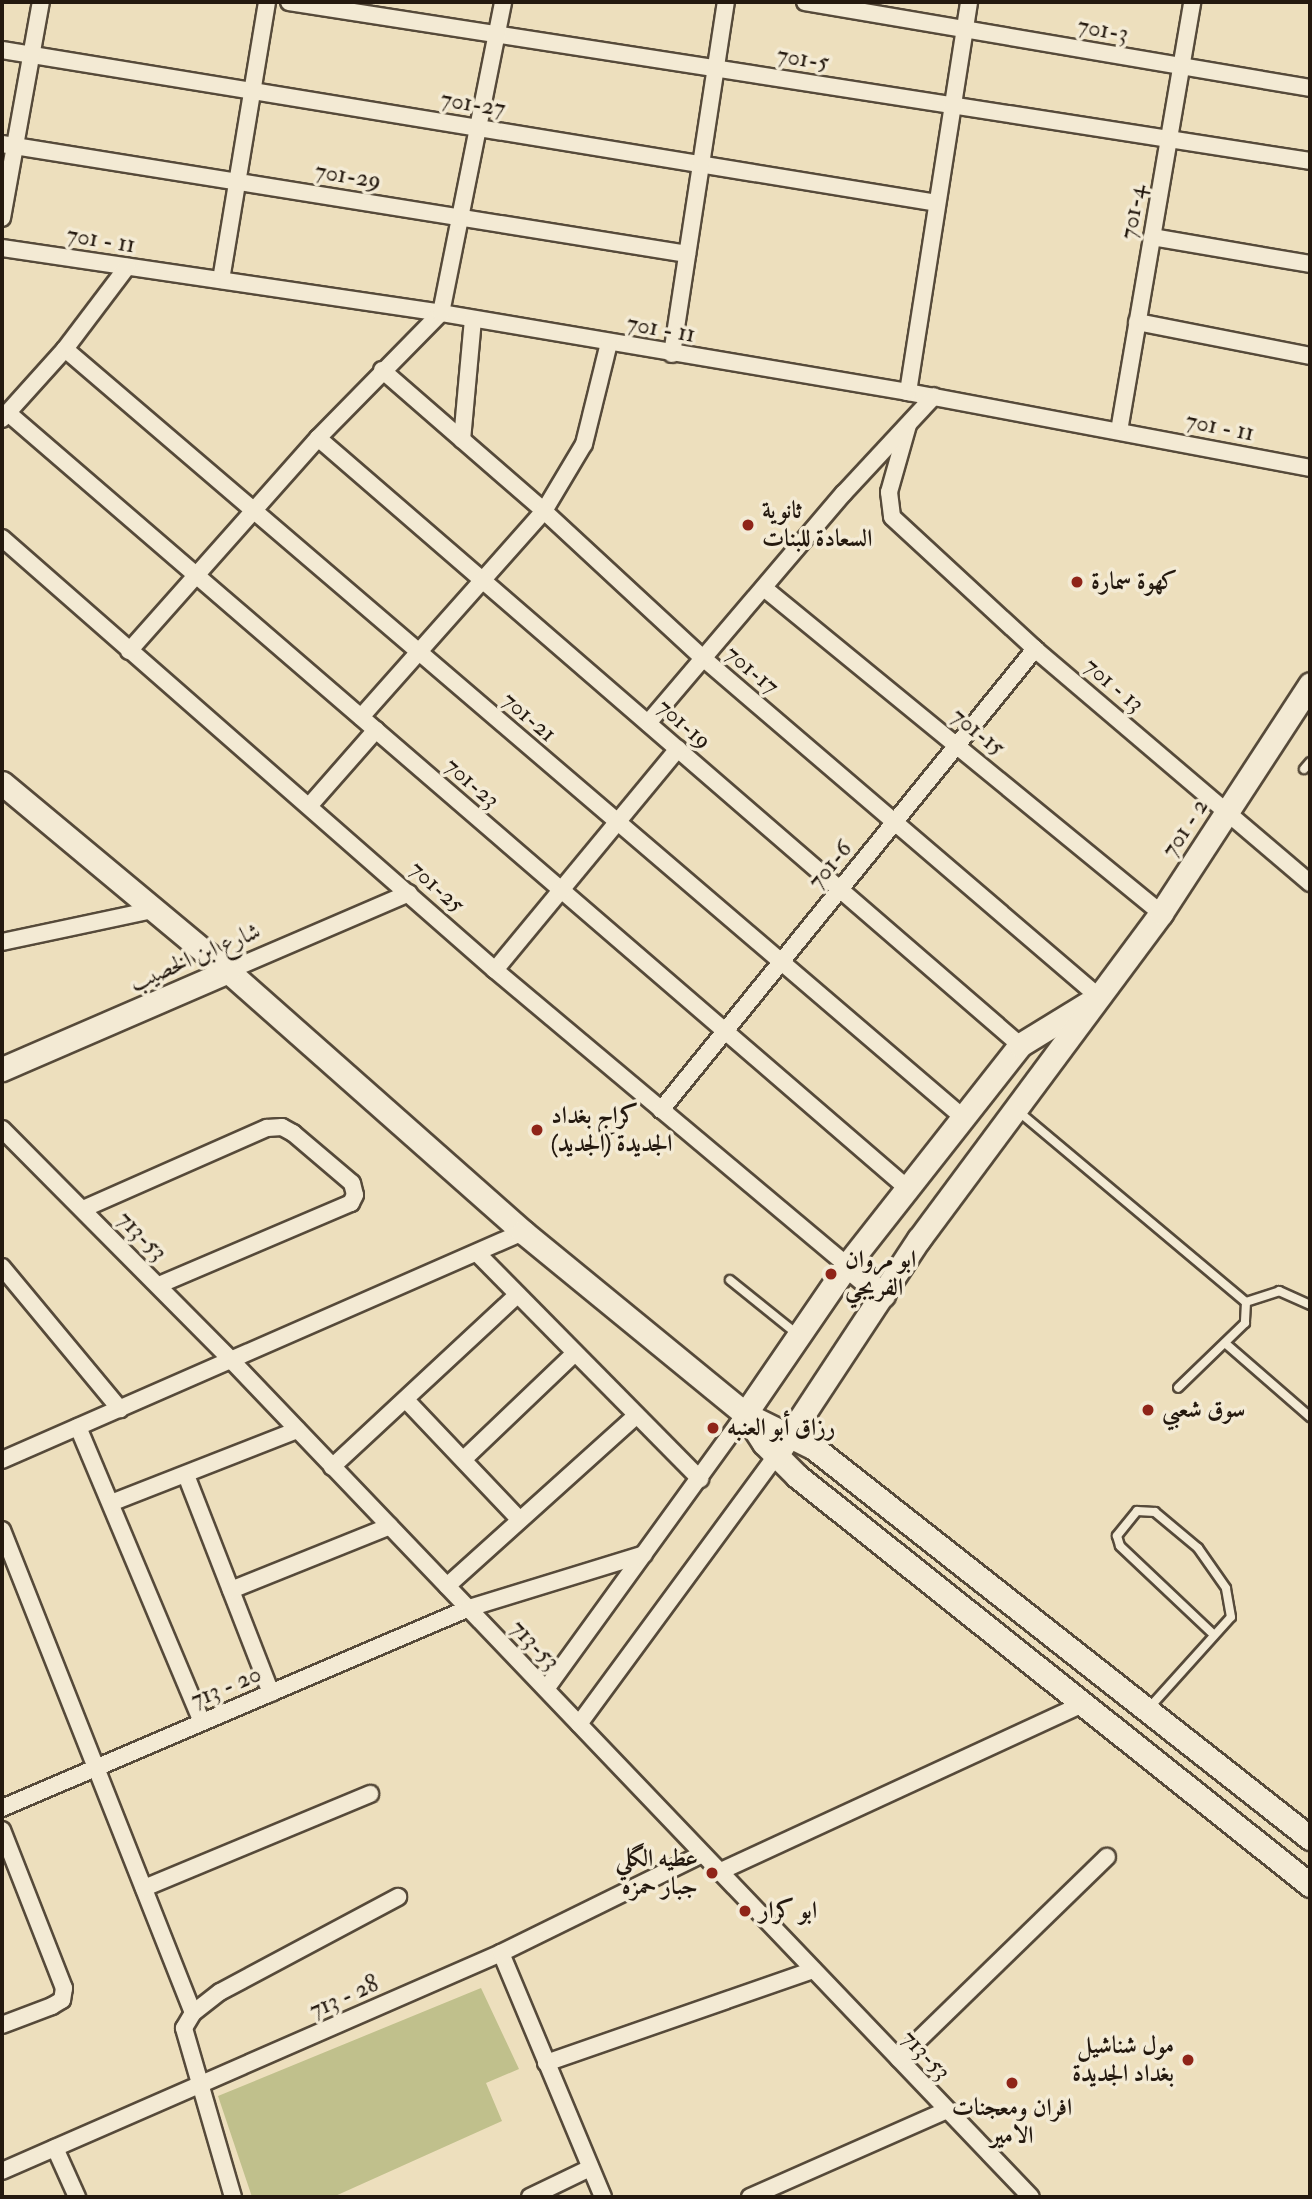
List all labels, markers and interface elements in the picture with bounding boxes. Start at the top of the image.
street label: 701-3 [1075,11,1131,49]
street label: 701-5 [775,41,831,77]
street label: 701-27 [439,85,507,123]
street label: 701-29 [313,157,383,195]
street label: 701-4 [1114,183,1152,241]
street label: 701 - 11 [65,220,137,260]
street label: 701 - 11 [625,309,697,349]
street label: 701 - 11 [1183,406,1257,448]
place label: ثانوية السعادة للبنات [762,497,872,553]
marker: ثانوية السعادة للبنات [740,517,756,533]
place label: كهوة سمارة [1091,568,1177,596]
marker: كهوة سمارة [1069,574,1085,590]
street label: 701-17 [719,639,785,701]
street label: 701 - 13 [1078,652,1150,718]
street label: 701-21 [496,686,562,748]
street label: 701-19 [651,693,717,755]
street label: 701-15 [945,702,1011,762]
street label: 701-23 [439,751,505,815]
street label: 701 - 2 [1155,793,1215,863]
street label: 701-6 [802,835,858,895]
street label: 701-25 [403,855,471,919]
street label: شارع ابن الخصيب [125,916,265,998]
place label: كراج بغداد الجديدة (الجديد) [551,1102,673,1158]
marker: كراج بغداد الجديدة (الجديد) [529,1122,545,1138]
street label: 713-53 [111,1205,173,1267]
place label: ابو مروان الفريجي [845,1246,916,1302]
marker: ابو مروان الفريجي [823,1266,839,1282]
place label: سوق شعبي [1162,1396,1245,1424]
marker: سوق شعبي [1140,1402,1156,1418]
place label: رزاق أبو العنبه [727,1414,835,1442]
marker: رزاق أبو العنبه [705,1420,721,1436]
street label: 713-53 [504,1614,566,1676]
street label: 713 - 20 [187,1659,265,1715]
place label: عطيه الگلي جبار حمزه [615,1845,698,1901]
marker: عطيه الگلي جبار حمزه [704,1865,720,1881]
place label: ابو كرار [759,1897,817,1925]
marker: ابو كرار [737,1903,753,1919]
street label: 713 - 28 [305,1969,383,2025]
street label: 713-53 [895,2024,957,2086]
place label: مول شناشيل بغداد الجديدة [1072,2032,1174,2088]
marker: مول شناشيل بغداد الجديدة [1180,2052,1196,2068]
marker: افران ومعجنات الامير [1004,2075,1020,2091]
place label: افران ومعجنات الامير [952,2094,1072,2150]

